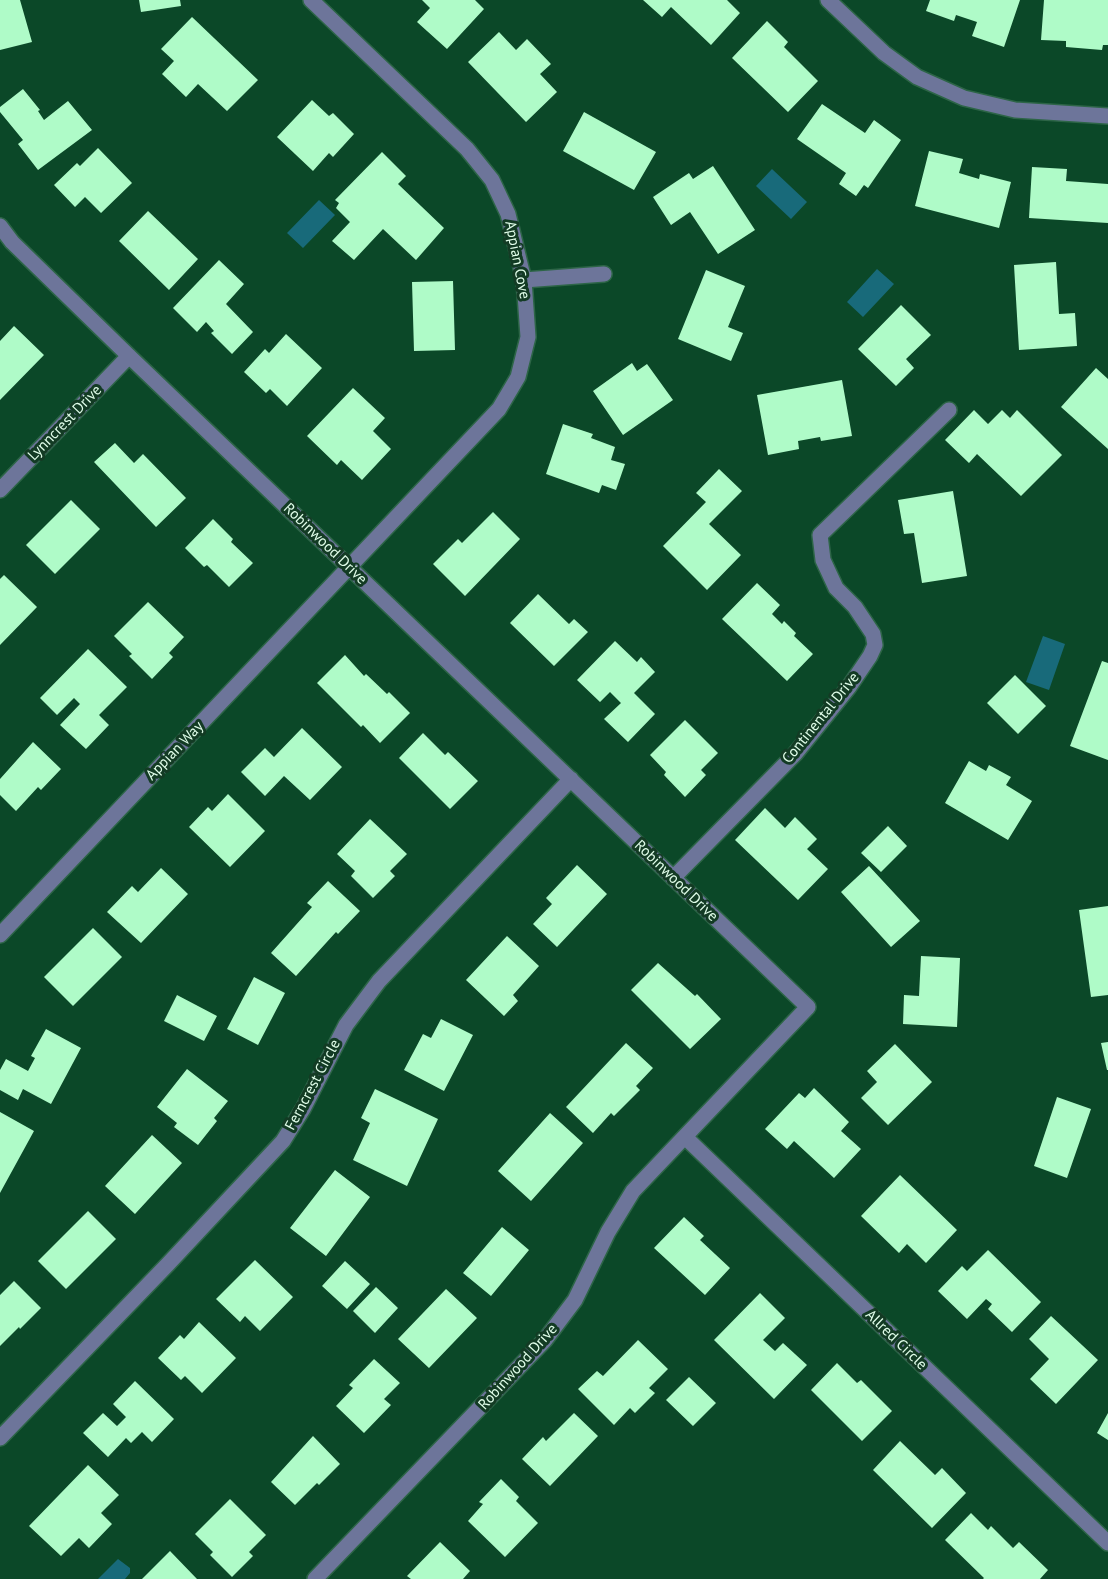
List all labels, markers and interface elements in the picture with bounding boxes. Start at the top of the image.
street label: Appian Cove [501,219,533,301]
street label: Lynncrest Drive [24,381,106,465]
street label: Robinwood Drive [279,500,371,588]
street label: Continental Drive [779,669,863,767]
street label: Appian Way [143,718,207,784]
street label: Robinwood Drive [630,837,722,925]
street label: Ferncrest Circle [282,1037,344,1133]
street label: Allred Circle [861,1306,931,1374]
street label: Robinwood Drive [475,1320,561,1414]

